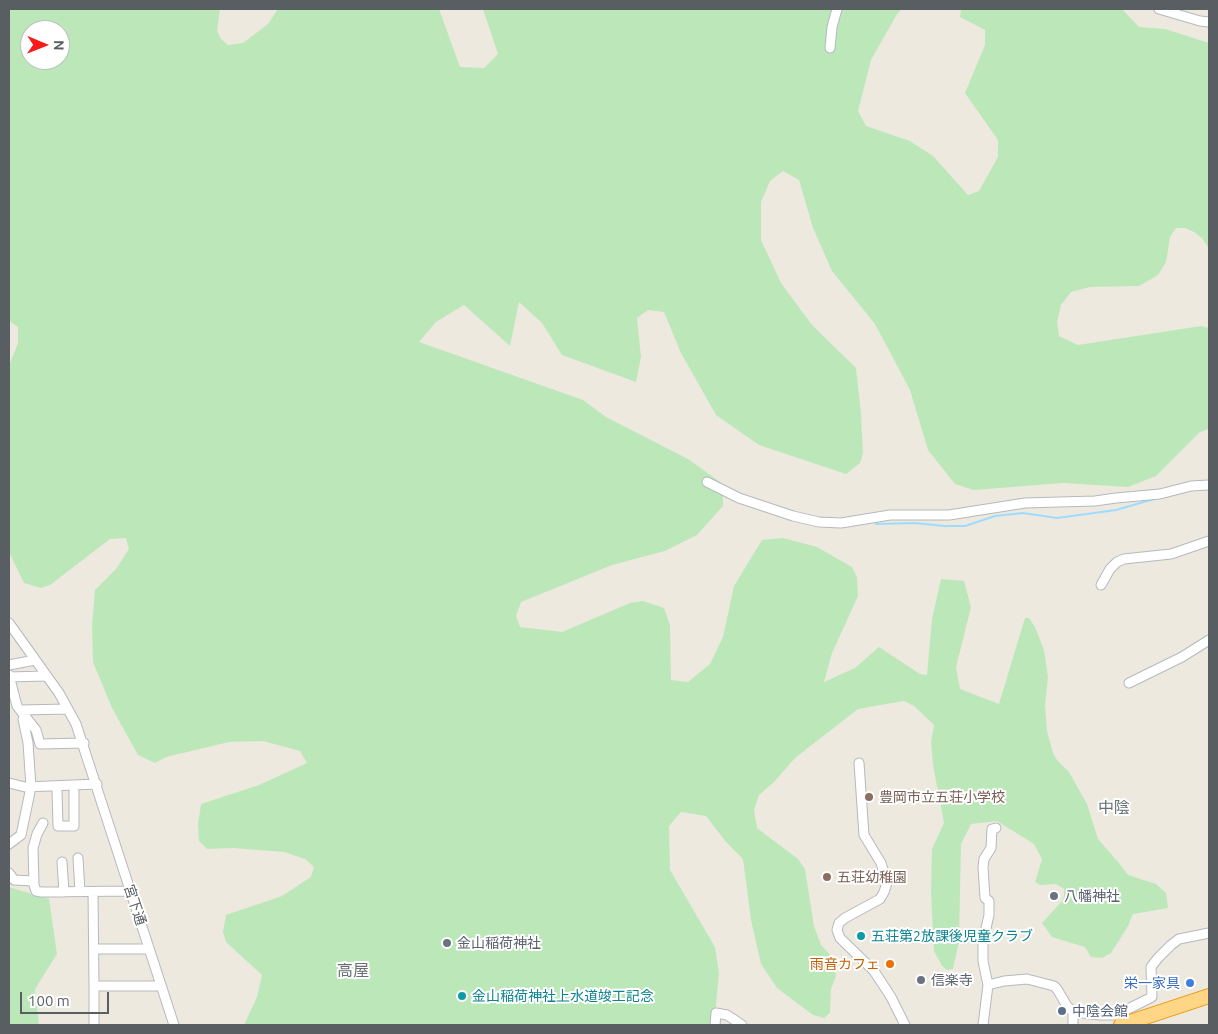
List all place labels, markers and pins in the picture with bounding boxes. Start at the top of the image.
place label: 豊岡市立五荘小学校 [879,789,1005,805]
marker: 豊岡市立五荘小学校 [863,791,875,803]
place label: 五荘幼稚園 [837,869,907,885]
marker: 五荘幼稚園 [821,871,833,883]
place label: 八幡神社 [1064,888,1120,904]
marker: 八幡神社 [1048,890,1060,902]
place label: 五荘第2放課後児童クラブ [871,928,1033,944]
marker: 五荘第2放課後児童クラブ [855,930,867,942]
place label: 金山稲荷神社 [457,935,541,951]
marker: 金山稲荷神社 [441,937,453,949]
place label: 雨音カフェ [810,956,880,972]
marker: 雨音カフェ [884,958,896,970]
place label: 信楽寺 [931,972,973,988]
marker: 信楽寺 [915,974,927,986]
place label: 栄一家具 [1124,975,1180,991]
marker: 栄一家具 [1184,977,1196,989]
place label: 金山稲荷神社上水道竣工記念 [472,988,654,1004]
marker: 金山稲荷神社上水道竣工記念 [456,990,468,1002]
place label: 中陰会館 [1072,1003,1128,1019]
marker: 中陰会館 [1056,1005,1068,1017]

